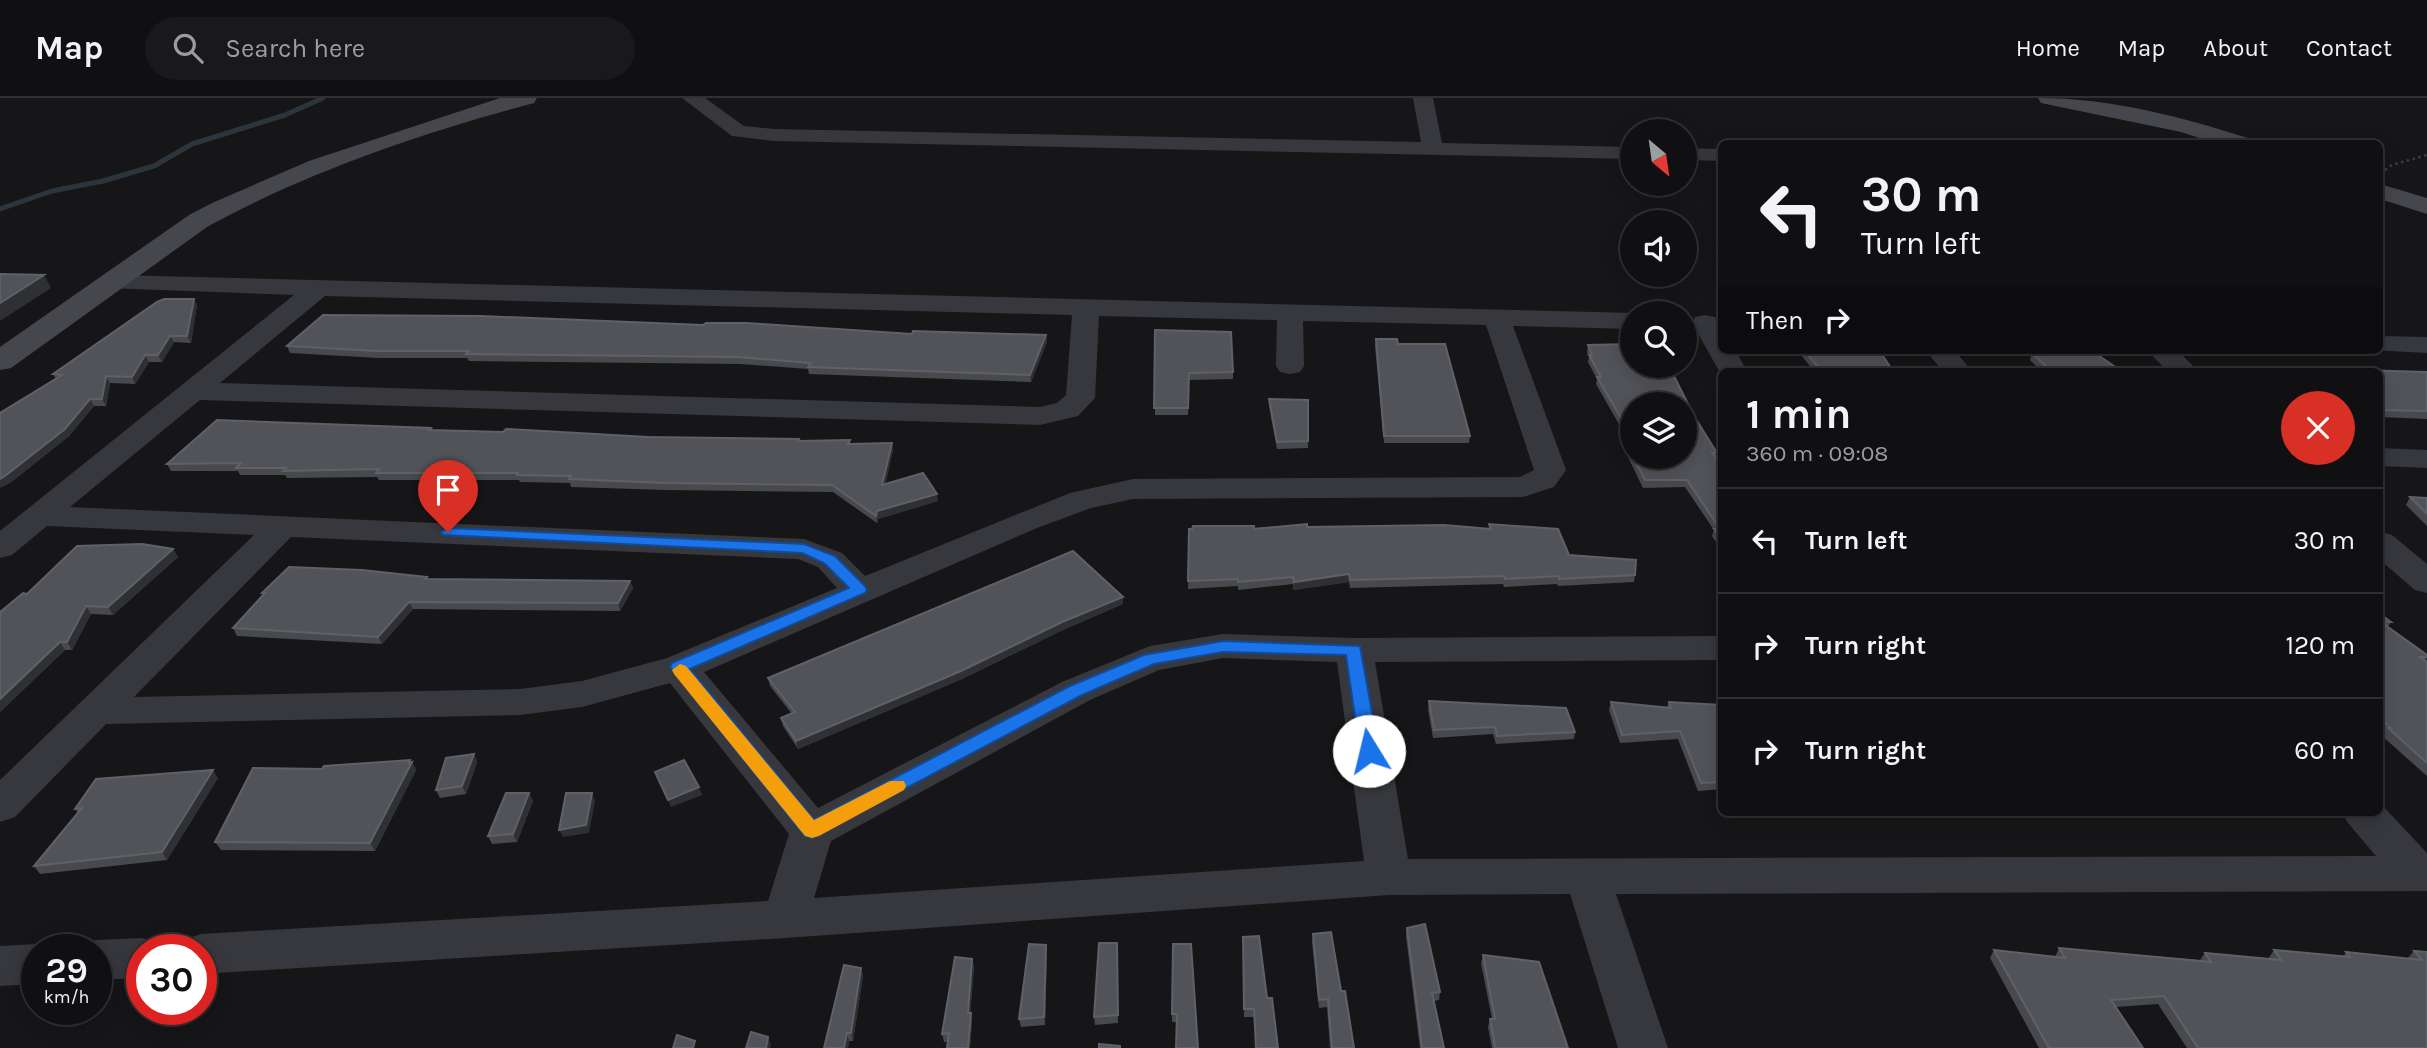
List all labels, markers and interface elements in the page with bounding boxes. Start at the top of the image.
search box [145,17,635,80]
text: Map [35,29,103,67]
icon: search [169,29,207,67]
text: Search here [225,33,365,64]
text: Home [2016,34,2080,62]
text: Map [2118,34,2165,62]
text: About [2203,34,2268,62]
text: Contact [2306,34,2392,62]
north arrow [1620,119,1698,196]
map controls [1620,119,1697,469]
text: 30 m [1861,166,1981,223]
icon: left [1746,168,1837,259]
button: sound [1620,210,1697,287]
text: Turn left [1861,225,1981,262]
button: search [1620,301,1697,378]
icon: right [1818,301,1856,339]
text: Then [1746,305,1804,336]
text: 1 min [1746,389,1851,439]
button: close [2281,391,2355,465]
button: layers [1620,392,1697,469]
text: 360 m · 09:08 [1746,440,1888,467]
pin [418,460,478,532]
icon: arrive [429,471,467,509]
icon: left [1746,522,1784,560]
text: Turn left [1805,525,1907,556]
text: 30 m [2294,525,2355,556]
icon: right [1746,627,1784,665]
text: Turn right [1805,630,1926,661]
text: 120 m [2285,630,2355,661]
position arrow [1332,714,1406,788]
icon: right [1746,732,1784,770]
text: Turn right [1805,735,1926,766]
text: 60 m [2294,735,2355,766]
speed limit sign: 30 [126,934,217,1025]
text: 29 [45,950,88,991]
text: km/h [44,986,89,1008]

